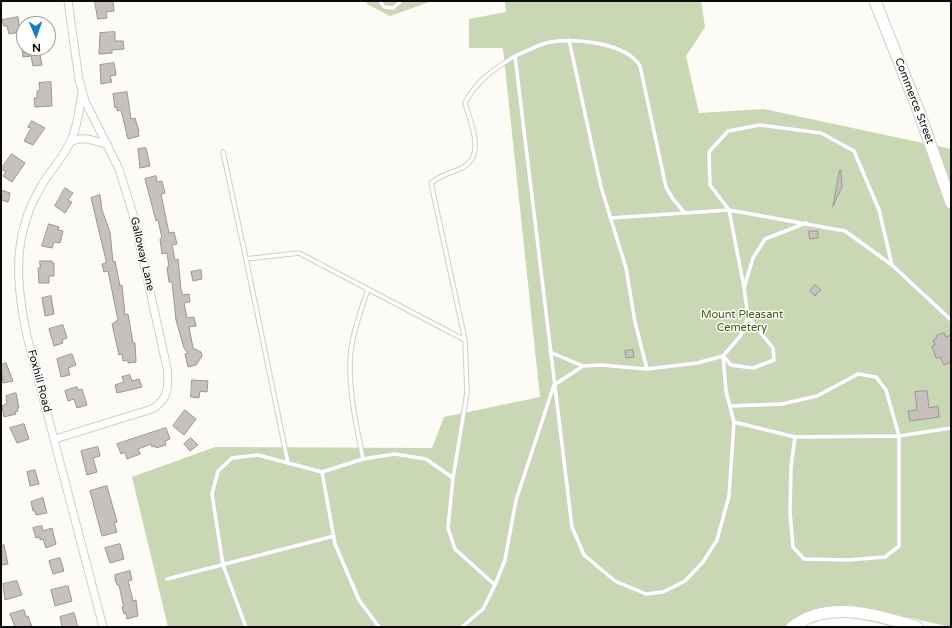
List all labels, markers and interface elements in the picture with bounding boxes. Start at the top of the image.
north arrow [16,16,56,56]
text: N [32,41,41,54]
street label: Commerce Street [892,56,936,146]
street label: Galloway Lane [127,216,157,292]
park label: Mount Pleasant Cemetery [701,308,783,334]
street label: Foxhill Road [24,348,54,414]

